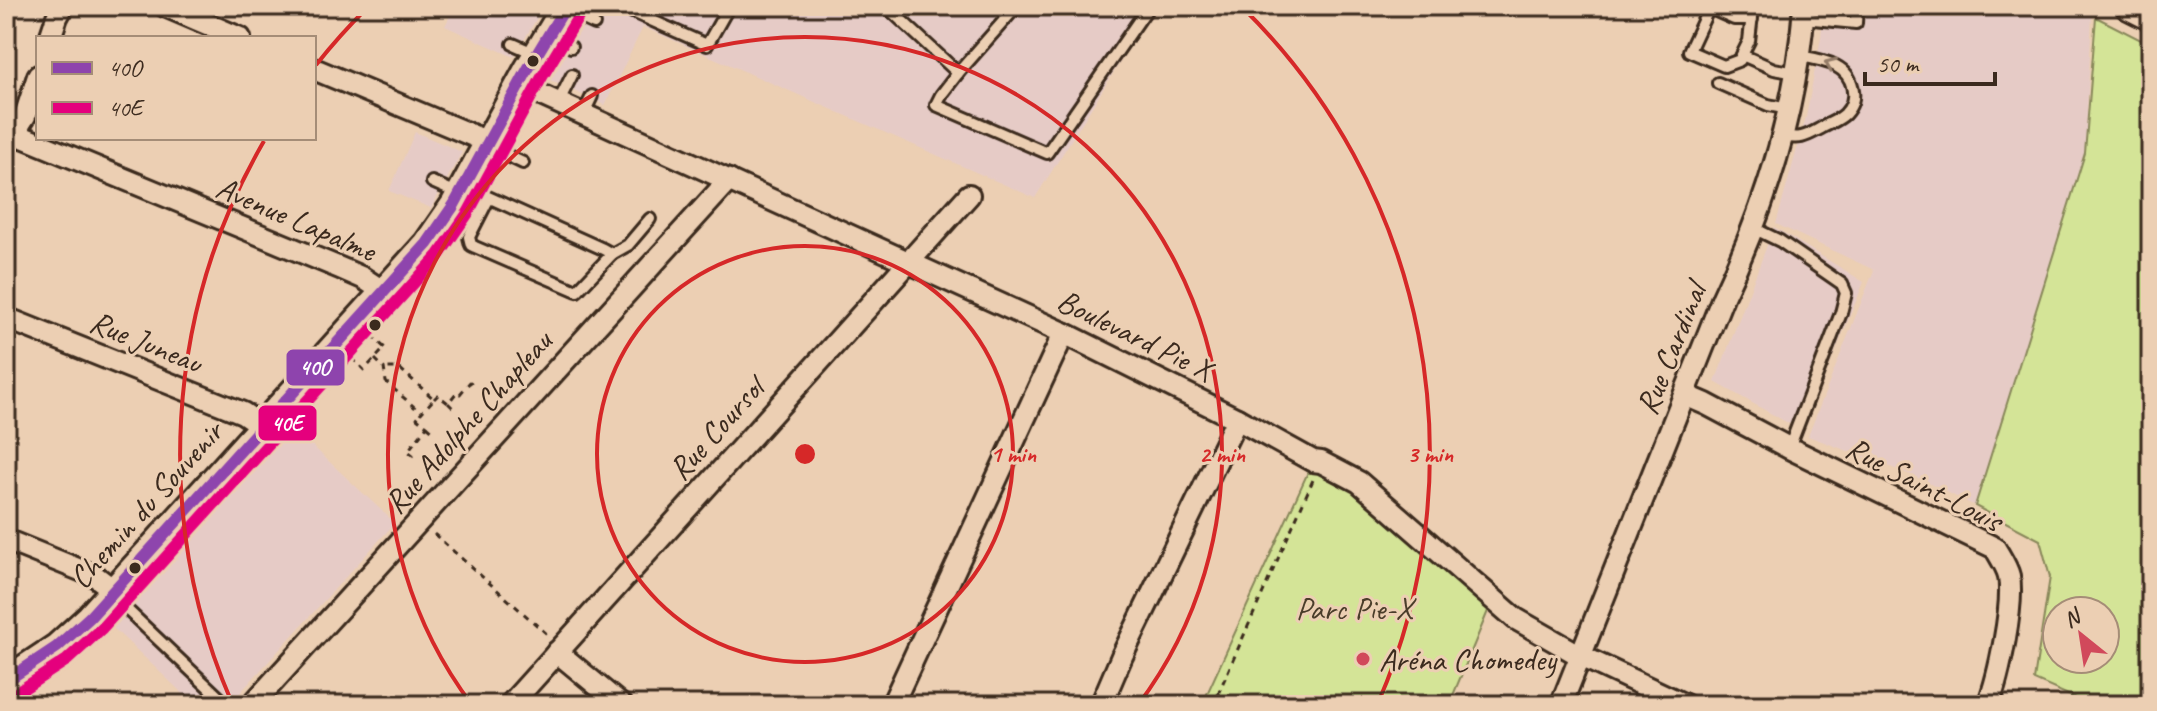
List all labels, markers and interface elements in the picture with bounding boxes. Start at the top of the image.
legend [36,36,316,140]
scale bar [1865,36,1995,86]
text: 50 m [1877,49,1920,79]
text: 40O [108,53,145,83]
unlabelled marker [525,53,541,69]
one-way arrow [1823,58,1838,74]
text: 40E [108,93,146,123]
street label: Avenue Lapalme [210,167,384,272]
street label: Rue Cardinal [1626,272,1718,420]
street label: Boulevard Pie X [1051,280,1222,392]
street label: Rue Juneau [84,301,210,384]
unlabelled marker [367,317,383,333]
street label: Rue Adolphe Chapleau [375,320,563,522]
line badge: 40O [285,348,346,387]
text: 40O [300,354,333,382]
street label: Rue Coursol [659,365,776,489]
line badge: 40E [257,404,318,442]
street label: Chemin du Souvenir [60,410,234,597]
text: 40E [271,410,306,438]
street label: Rue Saint-Louis [1839,427,2012,542]
text: 1 min [990,439,1037,469]
text: 2 min [1199,439,1246,469]
text: 3 min [1407,439,1454,469]
centre of rings [791,440,819,468]
unlabelled marker [127,560,143,576]
park label: Parc Pie-X [1296,588,1418,629]
north arrow [2041,595,2121,675]
text: N [2059,601,2087,634]
place label: Aréna Chomedey [1379,639,1558,680]
marker: Aréna Chomedey [1354,650,1372,668]

